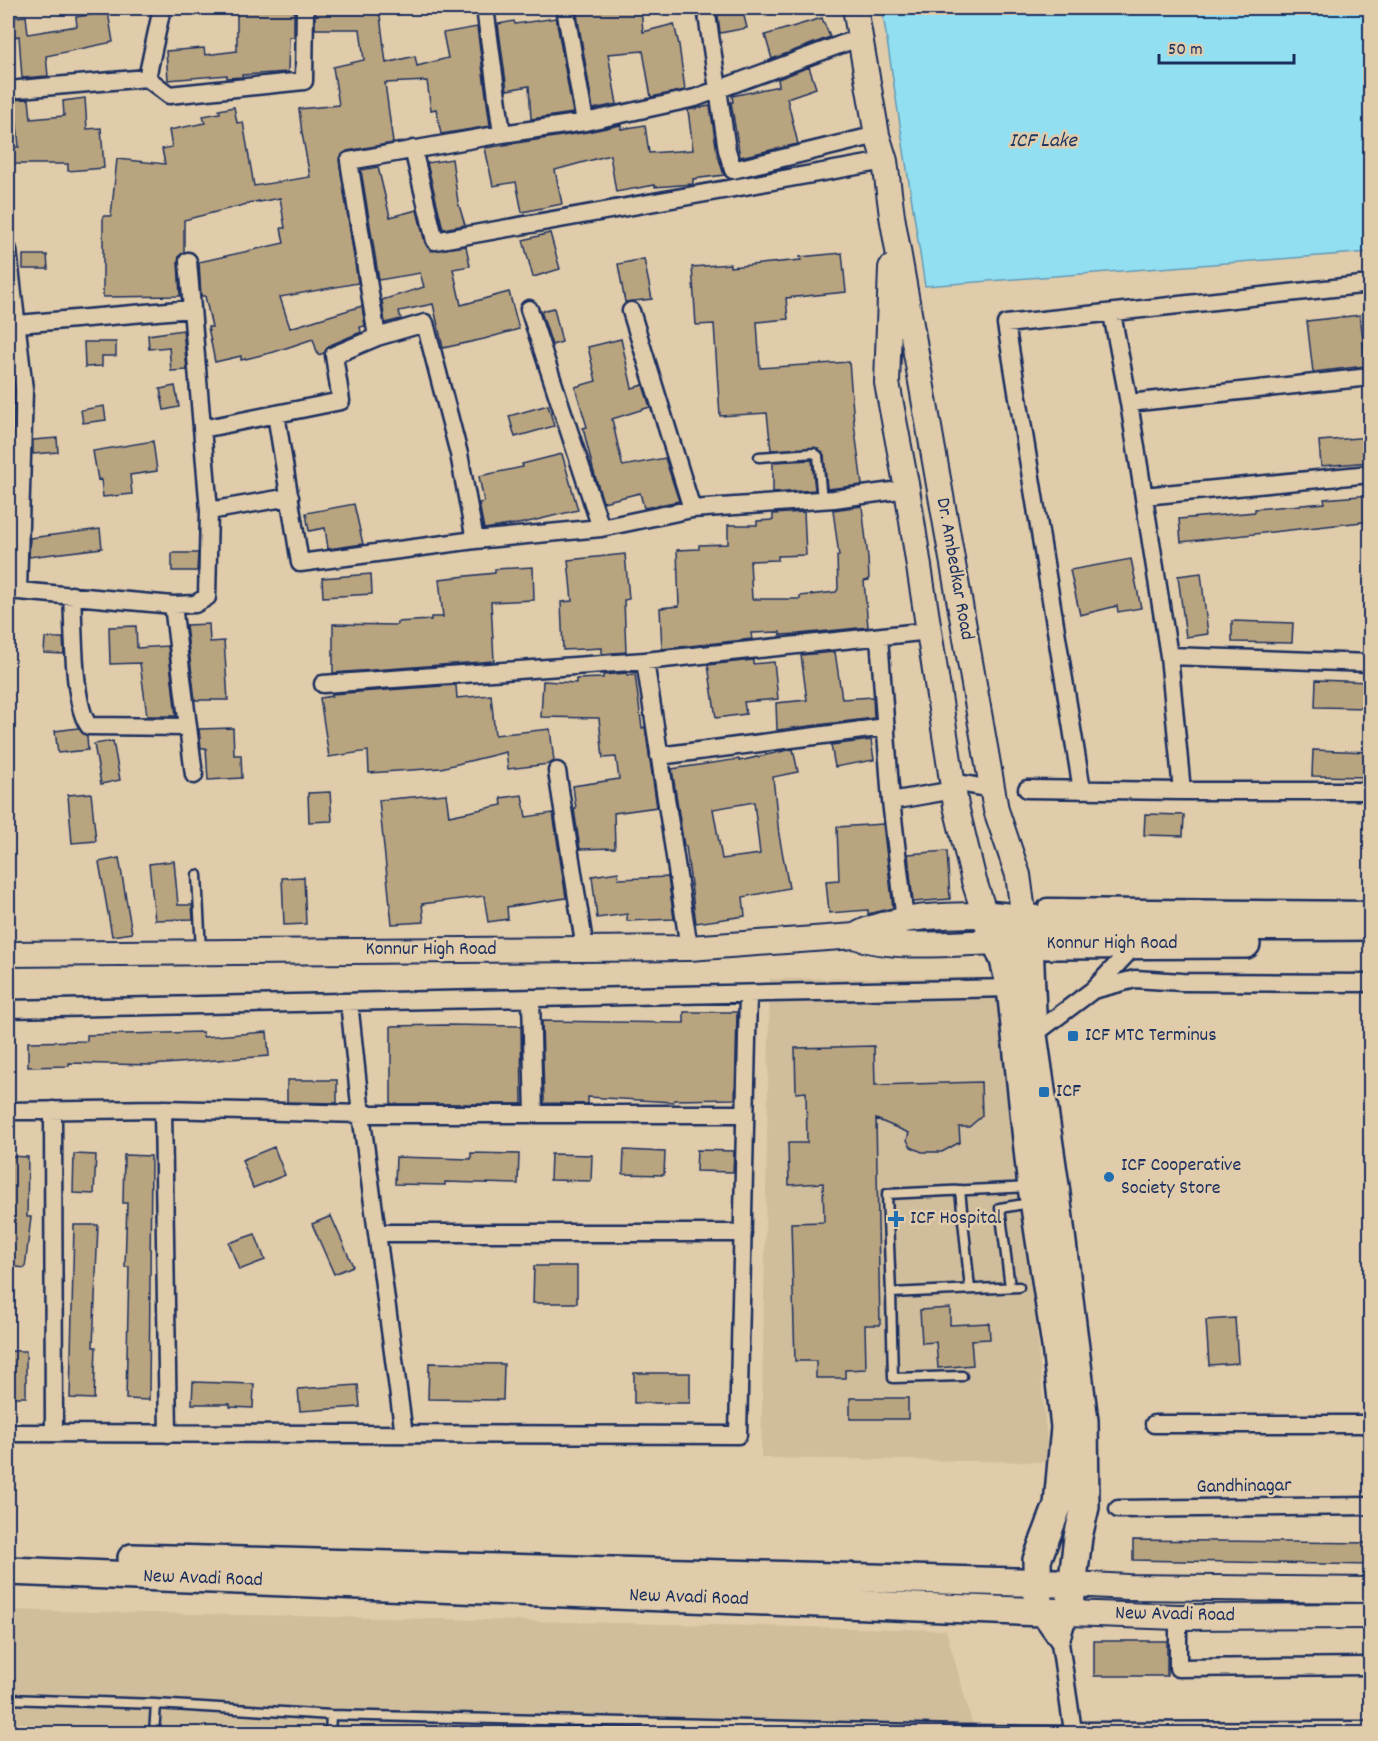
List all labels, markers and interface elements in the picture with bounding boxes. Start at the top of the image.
scale bar [1159,27,1294,65]
text: 50 m [1168,38,1203,63]
water label: ICF Lake [1009,127,1078,157]
street label: Dr. Ambedkar Road [928,496,980,642]
street label: Konnur High Road [1046,930,1178,958]
street label: Konnur High Road [365,936,497,964]
place label: ICF MTC Terminus [1085,1022,1217,1050]
marker: ICF MTC Terminus [1066,1029,1080,1043]
place label: ICF [1056,1078,1081,1106]
marker: ICF [1037,1085,1051,1099]
place label: ICF Cooperative Society Store [1121,1152,1241,1203]
marker: ICF Cooperative Society Store [1102,1170,1116,1184]
place label: ICF Hospital [910,1205,1002,1233]
marker: ICF Hospital [887,1210,905,1228]
street label: Gandhinagar [1196,1472,1292,1502]
street label: New Avadi Road [143,1563,263,1595]
street label: New Avadi Road [629,1582,749,1614]
street label: New Avadi Road [1115,1600,1235,1630]

